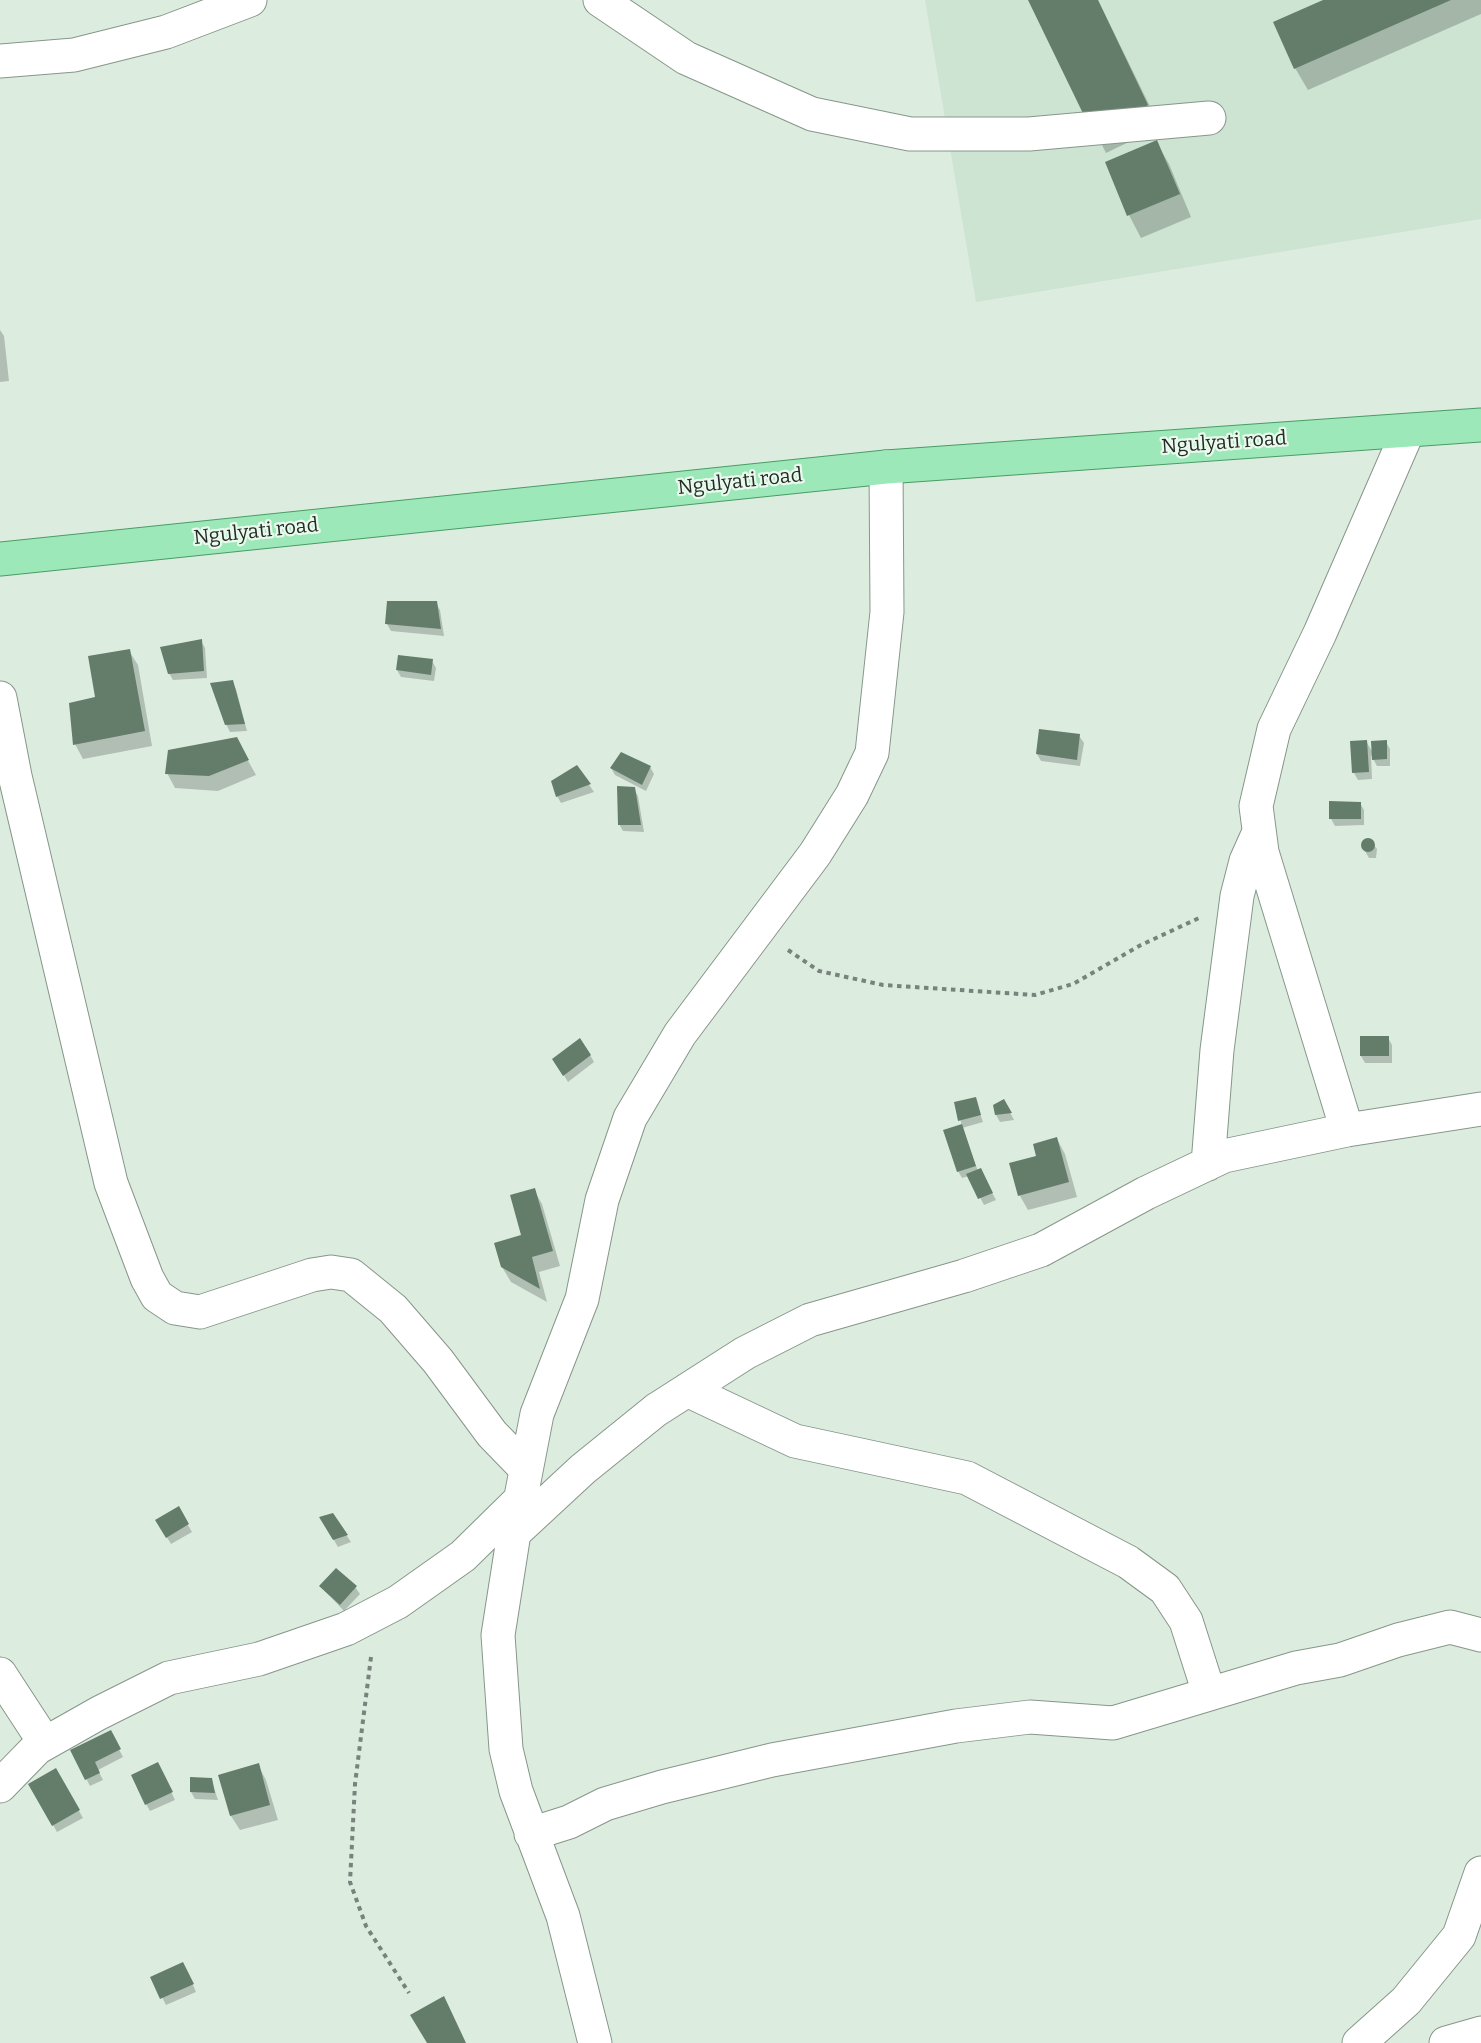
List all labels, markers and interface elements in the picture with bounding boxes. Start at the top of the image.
street label: Ngulyati road [1161,427,1287,459]
street label: Ngulyati road [676,464,804,500]
street label: Ngulyati road [192,514,320,550]

